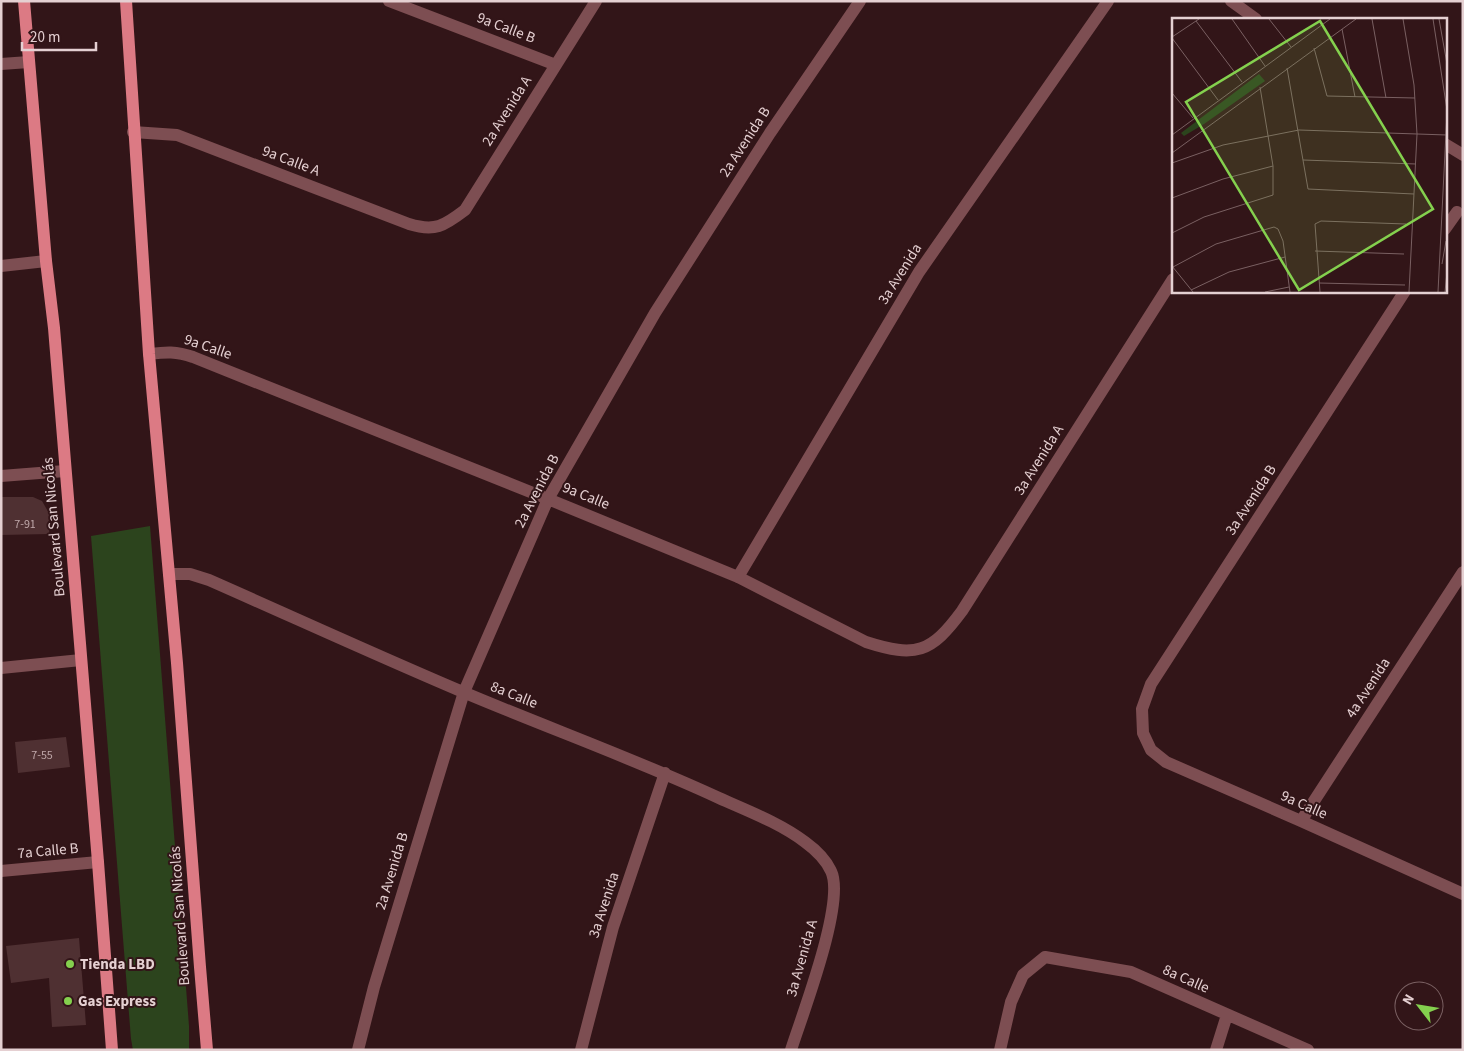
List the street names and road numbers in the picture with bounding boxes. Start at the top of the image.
street label: 9a Calle B [474,7,538,49]
street label: 2a Avenida A [477,71,537,150]
street label: 2a Avenida B [714,103,776,181]
street label: 9a Calle A [259,140,324,182]
street label: 3a Avenida [873,240,927,308]
street label: 9a Calle [181,329,235,365]
street label: 3a Avenida A [1009,420,1069,499]
street label: 2a Avenida B [509,450,565,531]
street label: Boulevard San Nicolás [37,457,71,597]
street label: 3a Avenida B [1220,461,1282,539]
street label: 9a Calle [559,477,613,515]
street label: 4a Avenida [1341,654,1395,722]
street label: 8a Calle [487,676,541,714]
street label: 9a Calle [1277,785,1331,825]
street label: 2a Avenida B [370,829,414,912]
street label: 7a Calle B [17,838,79,864]
street label: Boulevard San Nicolás [165,846,195,986]
street label: 3a Avenida [583,869,625,941]
street label: 3a Avenida A [781,916,823,999]
street label: 8a Calle [1159,959,1213,999]

